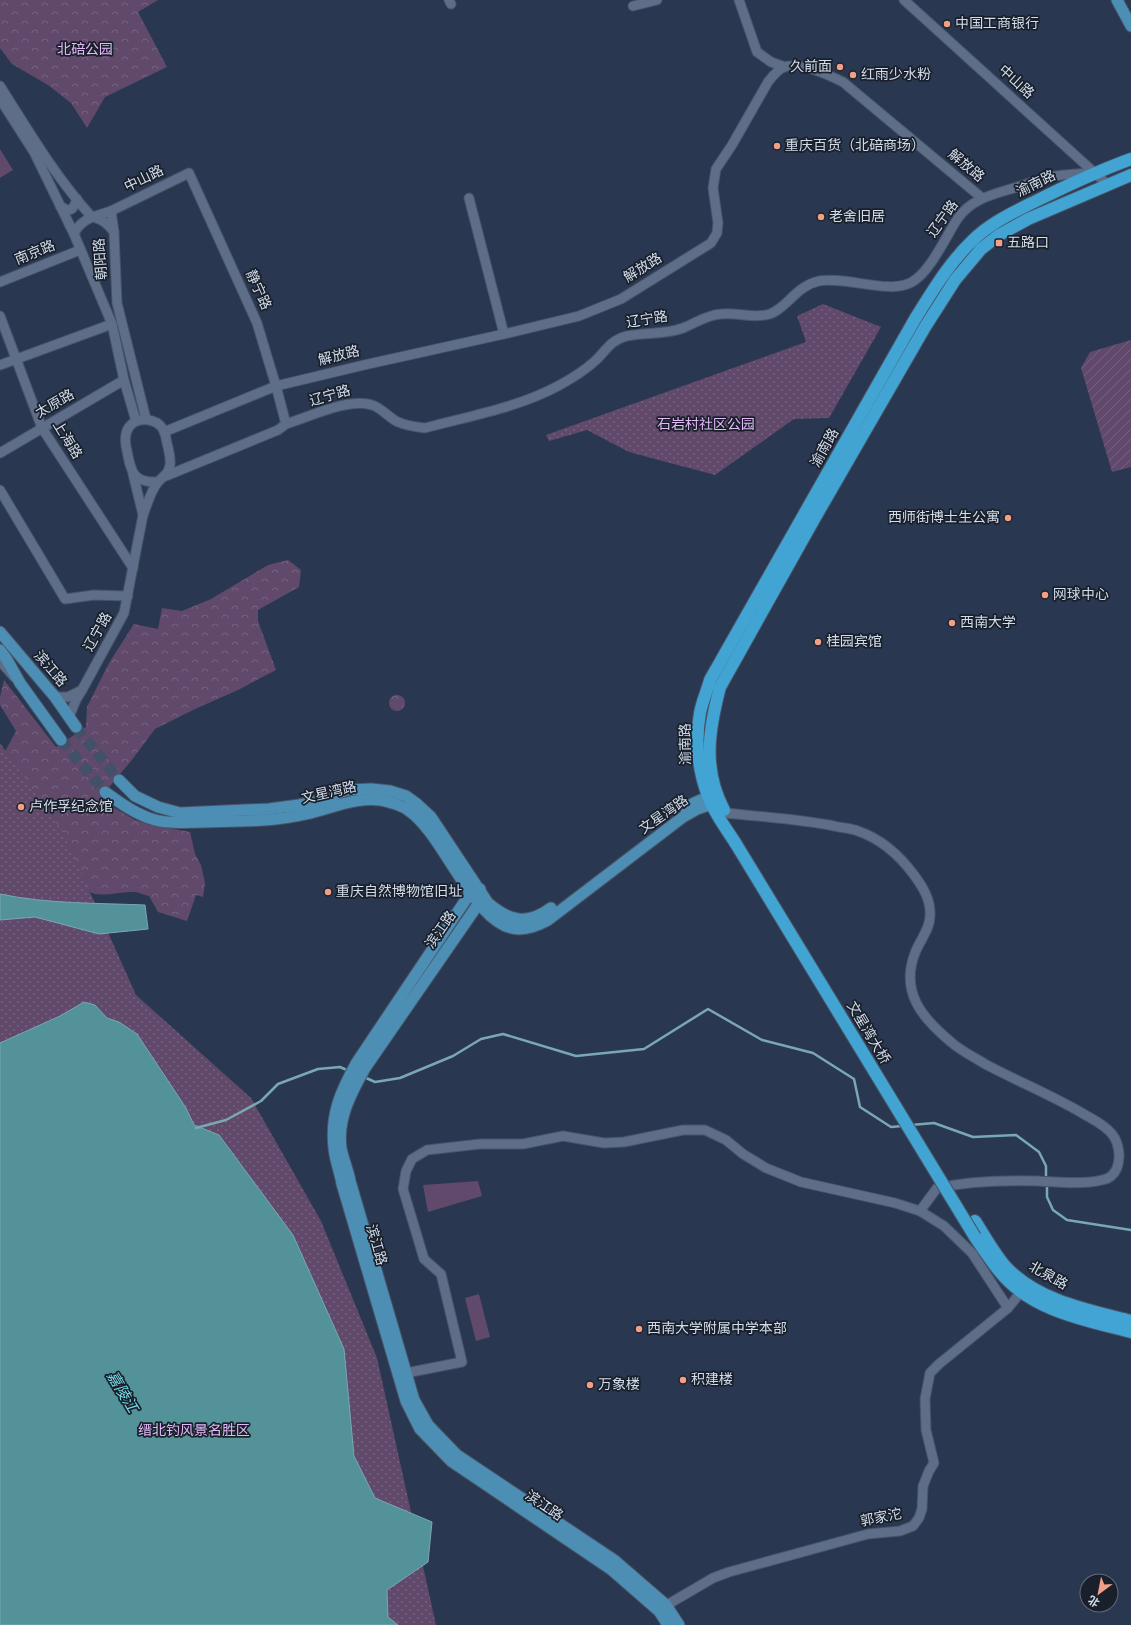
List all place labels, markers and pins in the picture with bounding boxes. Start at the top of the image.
place label: 中国工商银行 [955,16,1039,31]
marker: 中国工商银行 [942,19,952,29]
place label: 久前面 [790,58,832,74]
marker: 久前面 [835,62,845,72]
place label: 红雨少水粉 [861,67,931,82]
marker: 红雨少水粉 [848,70,858,80]
place label: 重庆百货（北碚商场） [785,137,925,153]
marker: 重庆百货（北碚商场） [772,141,782,151]
place label: 老舍旧居 [829,209,885,224]
marker: 老舍旧居 [816,212,826,222]
place label: 五路口 [1007,235,1049,250]
marker: 五路口 [994,238,1004,248]
place label: 西师街博士生公寓 [888,509,1000,525]
marker: 西师街博士生公寓 [1003,513,1013,523]
place label: 网球中心 [1053,587,1109,602]
marker: 网球中心 [1040,590,1050,600]
place label: 西南大学 [960,615,1016,630]
marker: 西南大学 [947,618,957,628]
place label: 桂园宾馆 [826,634,882,649]
marker: 桂园宾馆 [813,637,823,647]
place label: 卢作孚纪念馆 [29,798,113,814]
marker: 卢作孚纪念馆 [16,802,26,812]
place label: 重庆自然博物馆旧址 [336,883,462,899]
marker: 重庆自然博物馆旧址 [323,887,333,897]
place label: 西南大学附属中学本部 [647,1320,787,1336]
marker: 西南大学附属中学本部 [634,1324,644,1334]
place label: 积建楼 [691,1372,733,1387]
marker: 积建楼 [678,1375,688,1385]
place label: 万象楼 [598,1377,640,1392]
marker: 万象楼 [585,1380,595,1390]

